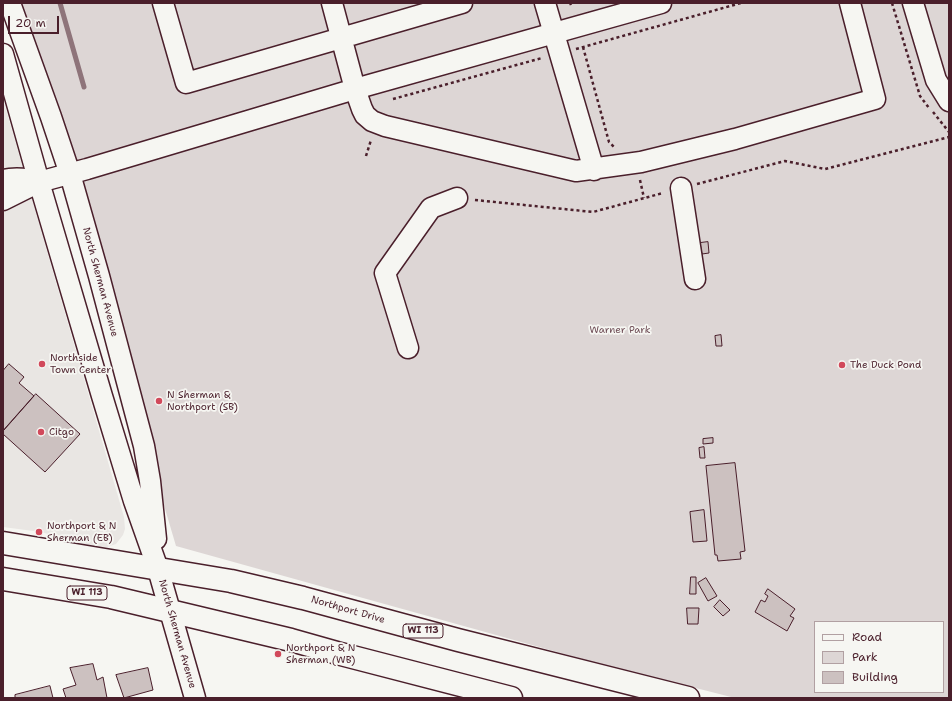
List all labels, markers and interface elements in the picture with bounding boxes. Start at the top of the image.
scale bar [10,8,61,34]
text: 20 m [15,15,46,31]
street label: North Sherman Avenue [80,226,120,338]
park label: Warner Park [590,324,650,336]
place label: Northside Town Center [50,352,111,376]
marker: Northside Town Center [37,359,47,369]
place label: The Duck Pond [850,359,921,371]
marker: The Duck Pond [837,360,847,370]
place label: N Sherman & Northport (SB) [167,389,238,412]
marker: N Sherman & Northport (SB) [154,396,164,406]
place label: Citgo [49,426,74,438]
marker: Citgo [36,427,46,437]
place label: Northport & N Sherman (EB) [47,520,116,544]
marker: Northport & N Sherman (EB) [34,527,44,537]
street label: North Sherman Avenue [156,578,198,690]
road number: WI 113 [67,586,107,600]
street label: Northport Drive [310,594,386,626]
legend [814,621,944,693]
road number: WI 113 [403,624,443,638]
text: Road [852,629,882,645]
place label: Northport & N Sherman (WB) [286,642,355,666]
marker: Northport & N Sherman (WB) [273,649,283,659]
text: Park [852,649,878,665]
text: Building [852,669,898,685]

